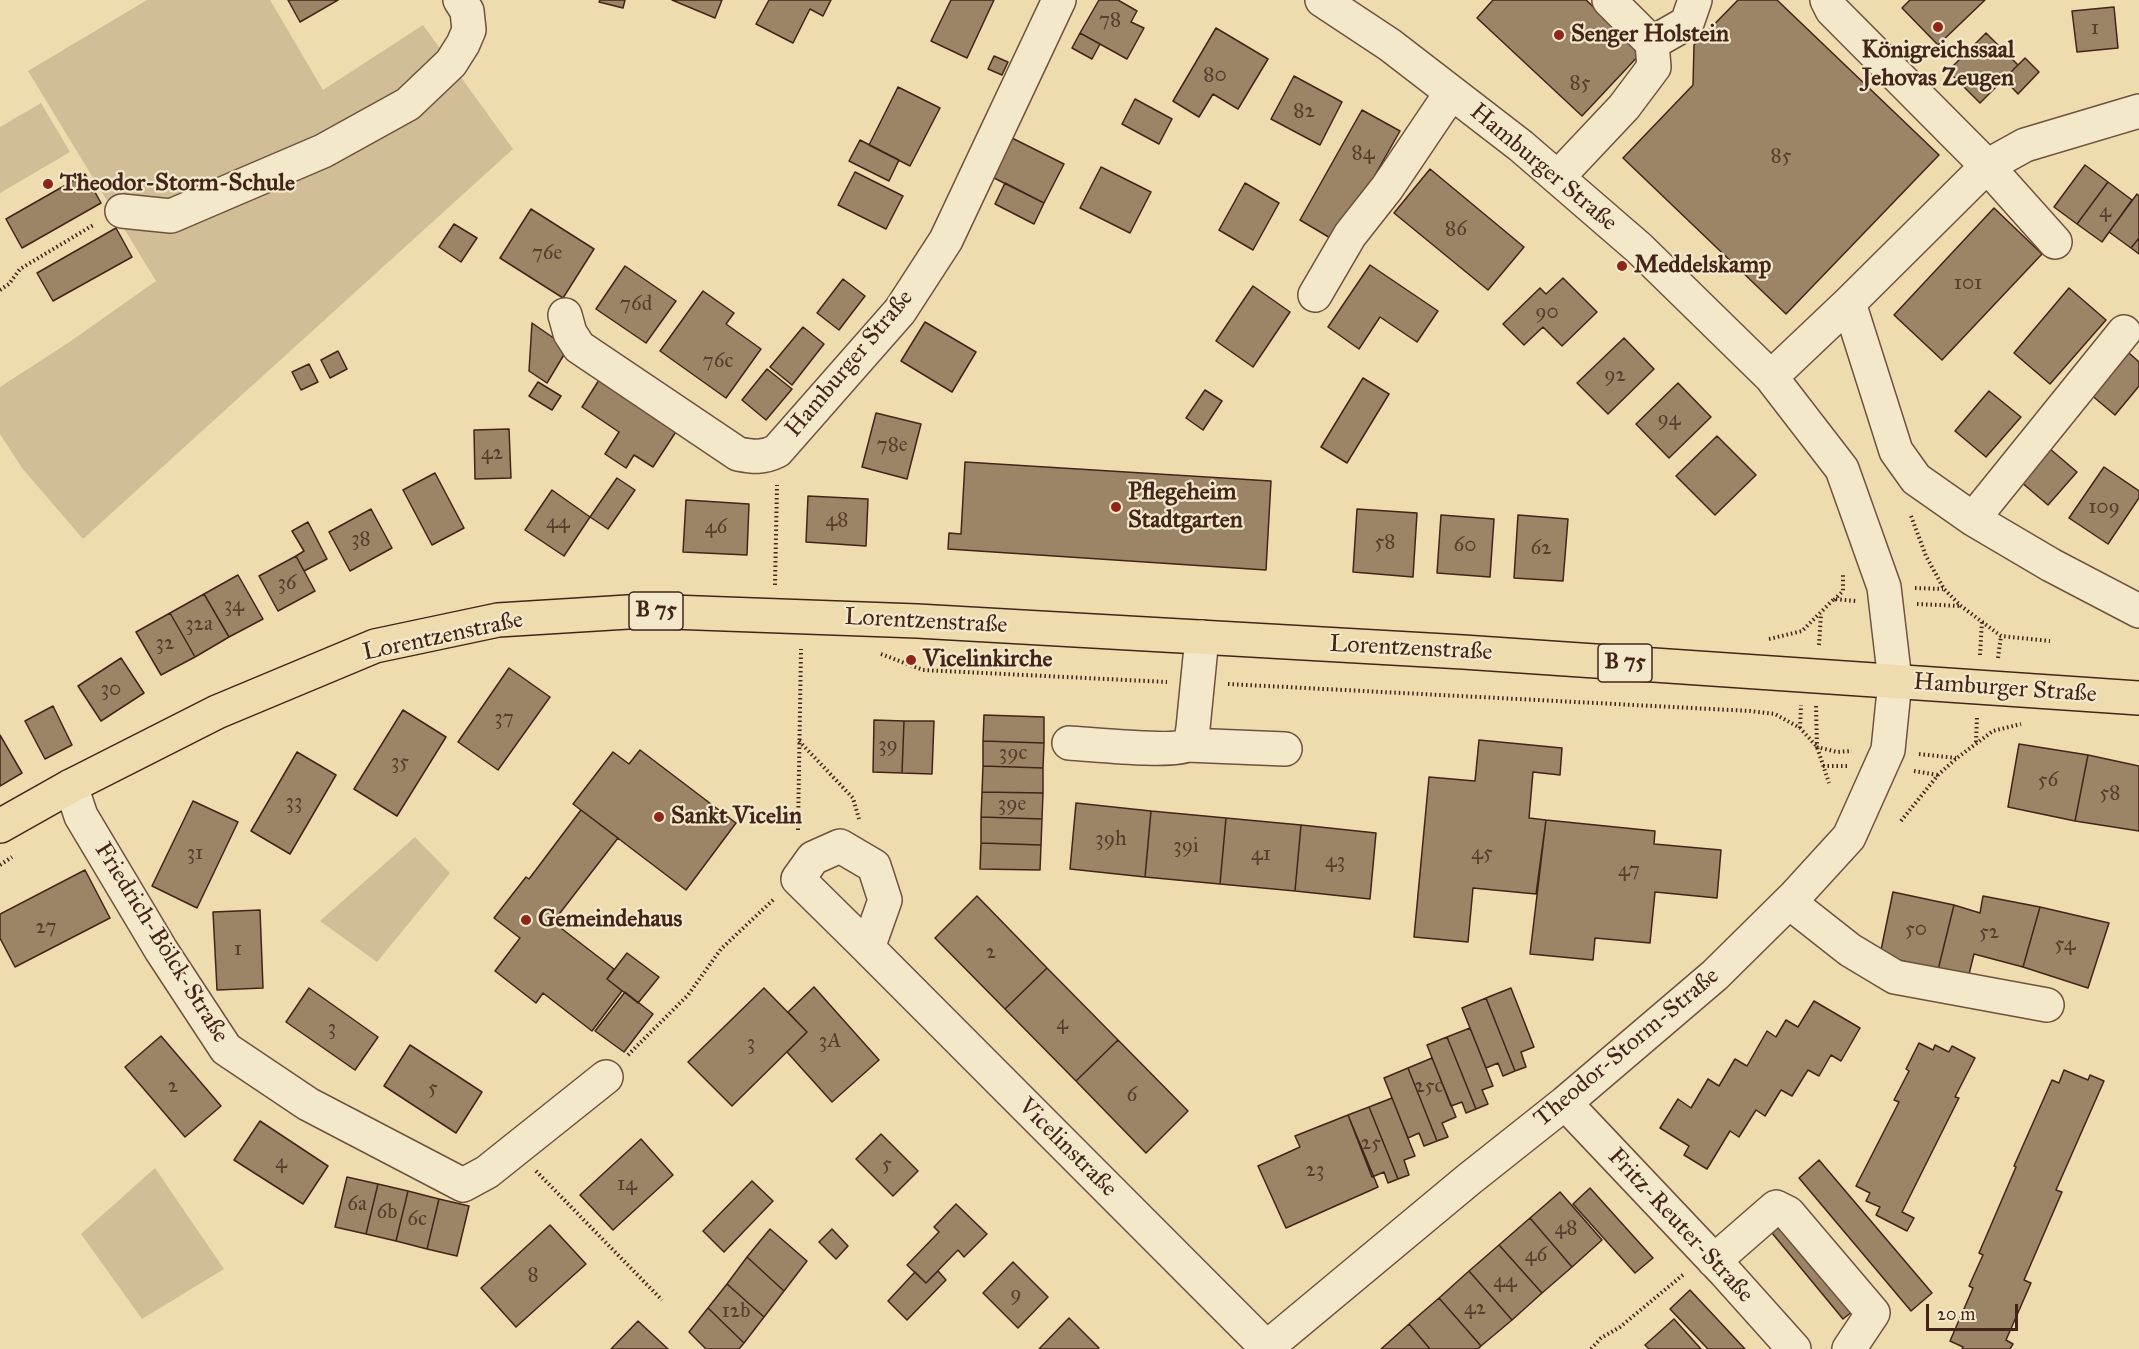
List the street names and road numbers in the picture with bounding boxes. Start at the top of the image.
street label: Hamburger Straße [1463,98,1623,238]
street label: Hamburger Straße [780,284,920,444]
road number: B 75 [629,592,683,630]
street label: Lorentzenstraße [844,603,1008,641]
street label: Lorentzenstraße [360,606,526,668]
street label: Lorentzenstraße [1329,630,1493,668]
road number: B 75 [1598,644,1652,682]
street label: Hamburger Straße [1912,668,2098,710]
street label: Friedrich-Bölck-Straße [88,837,234,1049]
street label: Theodor-Storm-Straße [1529,962,1725,1134]
street label: Vicelinstraße [1011,1092,1123,1204]
street label: Fritz-Reuter-Straße [1601,1143,1759,1309]

